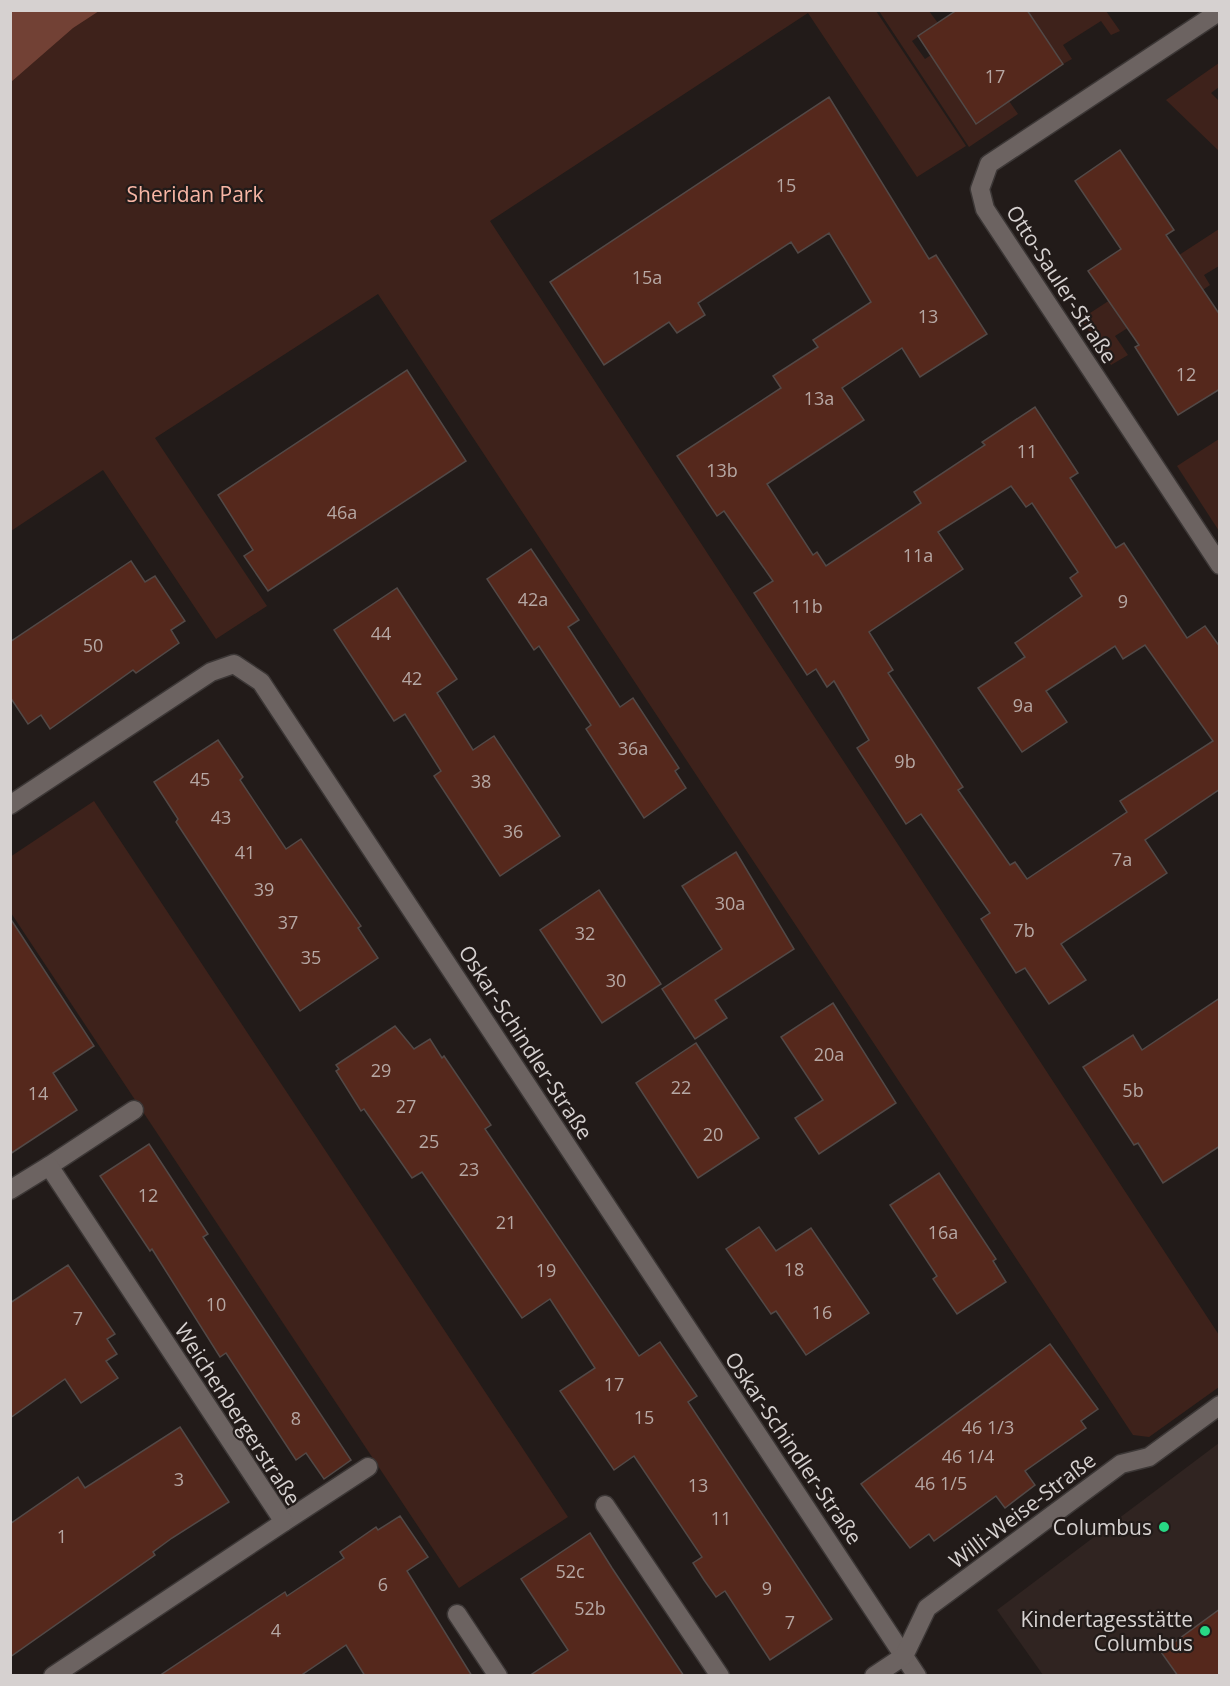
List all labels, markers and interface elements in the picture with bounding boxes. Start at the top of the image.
house number: 17 [985,64,1005,88]
house number: 15 [776,173,796,197]
park label: Sheridan Park [127,180,263,208]
street label: Otto-Sauler-Straße [1000,200,1124,368]
house number: 15a [632,265,662,289]
house number: 13 [918,304,938,328]
house number: 12 [1176,362,1196,386]
house number: 13a [804,386,834,410]
house number: 11 [1017,439,1037,463]
house number: 13b [706,458,738,482]
house number: 46a [327,500,357,524]
house number: 11a [903,543,933,567]
house number: 42a [518,587,548,611]
house number: 9 [1118,589,1128,613]
house number: 11b [791,594,823,618]
house number: 44 [371,621,391,645]
house number: 50 [83,633,103,657]
house number: 42 [402,666,422,690]
house number: 9a [1013,693,1033,717]
house number: 36a [618,736,648,760]
house number: 9b [894,749,916,773]
house number: 45 [190,767,210,791]
house number: 38 [471,769,491,793]
house number: 43 [211,805,231,829]
house number: 36 [503,819,523,843]
house number: 41 [235,840,255,864]
house number: 7a [1112,847,1132,871]
house number: 39 [254,877,274,901]
house number: 30a [715,891,745,915]
house number: 37 [278,910,298,934]
house number: 7b [1013,918,1035,942]
house number: 32 [575,921,595,945]
street label: Oskar-Schindler-Straße [453,939,599,1145]
house number: 35 [301,945,321,969]
house number: 30 [606,968,626,992]
house number: 20a [814,1042,844,1066]
house number: 29 [371,1058,391,1082]
house number: 22 [671,1075,691,1099]
house number: 5b [1122,1078,1144,1102]
house number: 14 [28,1081,48,1105]
house number: 27 [396,1094,416,1118]
house number: 20 [703,1122,723,1146]
house number: 25 [419,1129,439,1153]
house number: 23 [459,1157,479,1181]
house number: 12 [138,1183,158,1207]
house number: 21 [496,1210,516,1234]
house number: 16a [928,1220,958,1244]
house number: 18 [784,1257,804,1281]
house number: 19 [536,1258,556,1282]
house number: 10 [206,1292,226,1316]
house number: 16 [812,1300,832,1324]
house number: 7 [73,1306,83,1330]
street label: Weichenbergerstraße [169,1318,307,1510]
street label: Oskar-Schindler-Straße [719,1346,869,1550]
house number: 17 [604,1372,624,1396]
house number: 15 [634,1405,654,1429]
house number: 8 [291,1406,301,1430]
house number: 46 1/3 [962,1415,1014,1439]
house number: 46 1/4 [942,1444,994,1468]
street label: Willi-Weise-Straße [943,1446,1101,1574]
house number: 3 [174,1467,184,1491]
house number: 46 1/5 [915,1471,967,1495]
house number: 13 [688,1473,708,1497]
house number: 11 [711,1506,731,1530]
place label: Columbus [1053,1513,1152,1541]
marker: Columbus [1157,1520,1171,1534]
house number: 1 [57,1524,67,1548]
house number: 52c [555,1559,585,1583]
house number: 6 [378,1572,388,1596]
house number: 9 [762,1576,772,1600]
house number: 52b [574,1596,606,1620]
place label: Kindertagesstätte Columbus [1020,1605,1193,1657]
house number: 7 [785,1610,795,1634]
house number: 4 [271,1618,281,1642]
marker: Kindertagesstätte Columbus [1198,1624,1212,1638]

